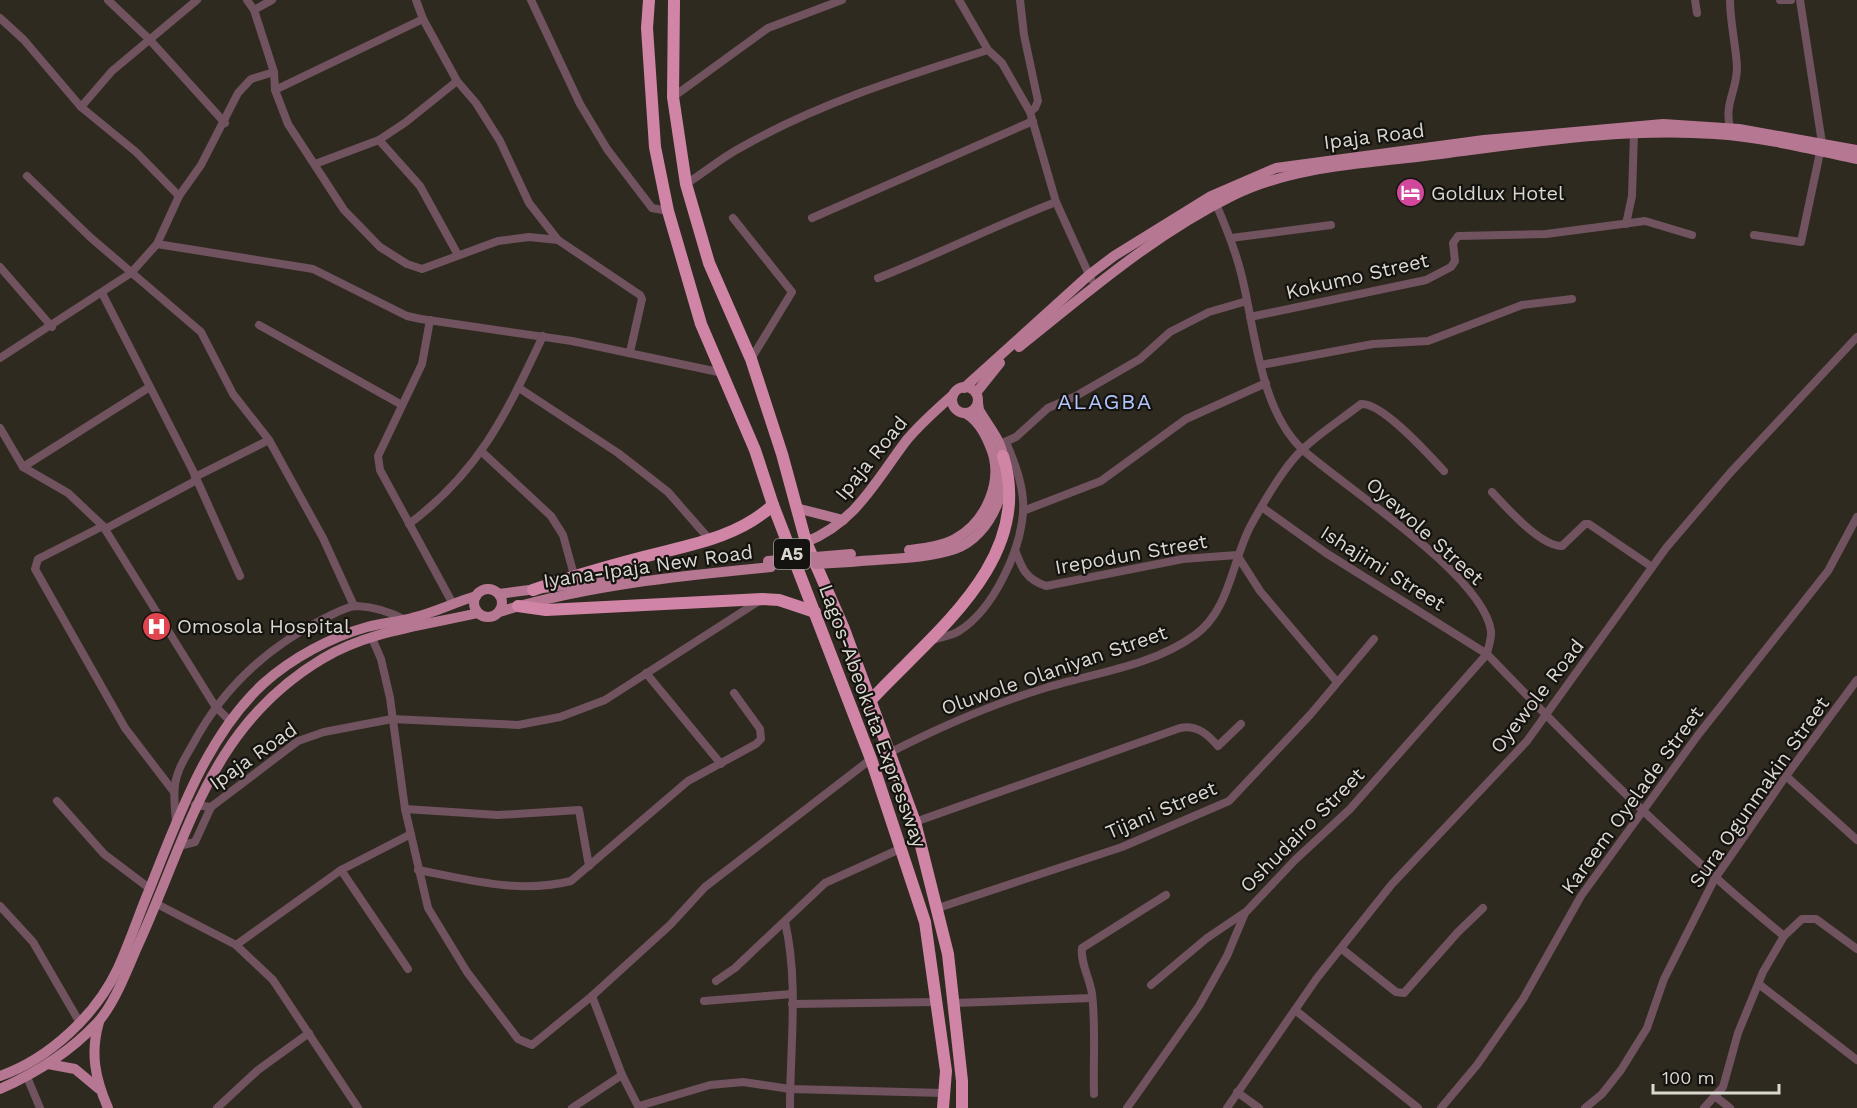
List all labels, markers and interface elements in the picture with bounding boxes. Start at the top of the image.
street label: Ipaja Road [1322,118,1426,154]
hotel icon: Goldlux Hotel [1394,177,1426,209]
place label: Goldlux Hotel [1431,181,1564,205]
street label: Kokumo Street [1283,248,1431,304]
district label: ALAGBA [1057,389,1153,414]
street label: Ipaja Road [830,411,912,505]
street label: Oyewole Street [1361,472,1489,590]
street label: Ishajimi Street [1316,520,1450,616]
street label: Irepodun Street [1053,529,1210,579]
street label: Iyana-Ipaja New Road [542,539,754,593]
road number: A5 [774,539,810,569]
street label: Lagos-Abeokuta Expressway [814,581,932,852]
hospital icon: Omosola Hospital [140,610,172,642]
place label: Omosola Hospital [177,614,350,638]
street label: Oluwole Olaniyan Street [938,620,1171,720]
street label: Oyewole Road [1485,634,1589,758]
street label: Sura Ogunmakin Street [1684,691,1834,892]
street label: Kareem Oyelade Street [1556,701,1709,899]
street label: Ipaja Road [205,717,301,795]
street label: Oshudairo Street [1235,762,1370,897]
street label: Tijani Street [1102,776,1221,844]
scale bar [1653,1057,1779,1095]
text: 100 m [1662,1067,1715,1088]

